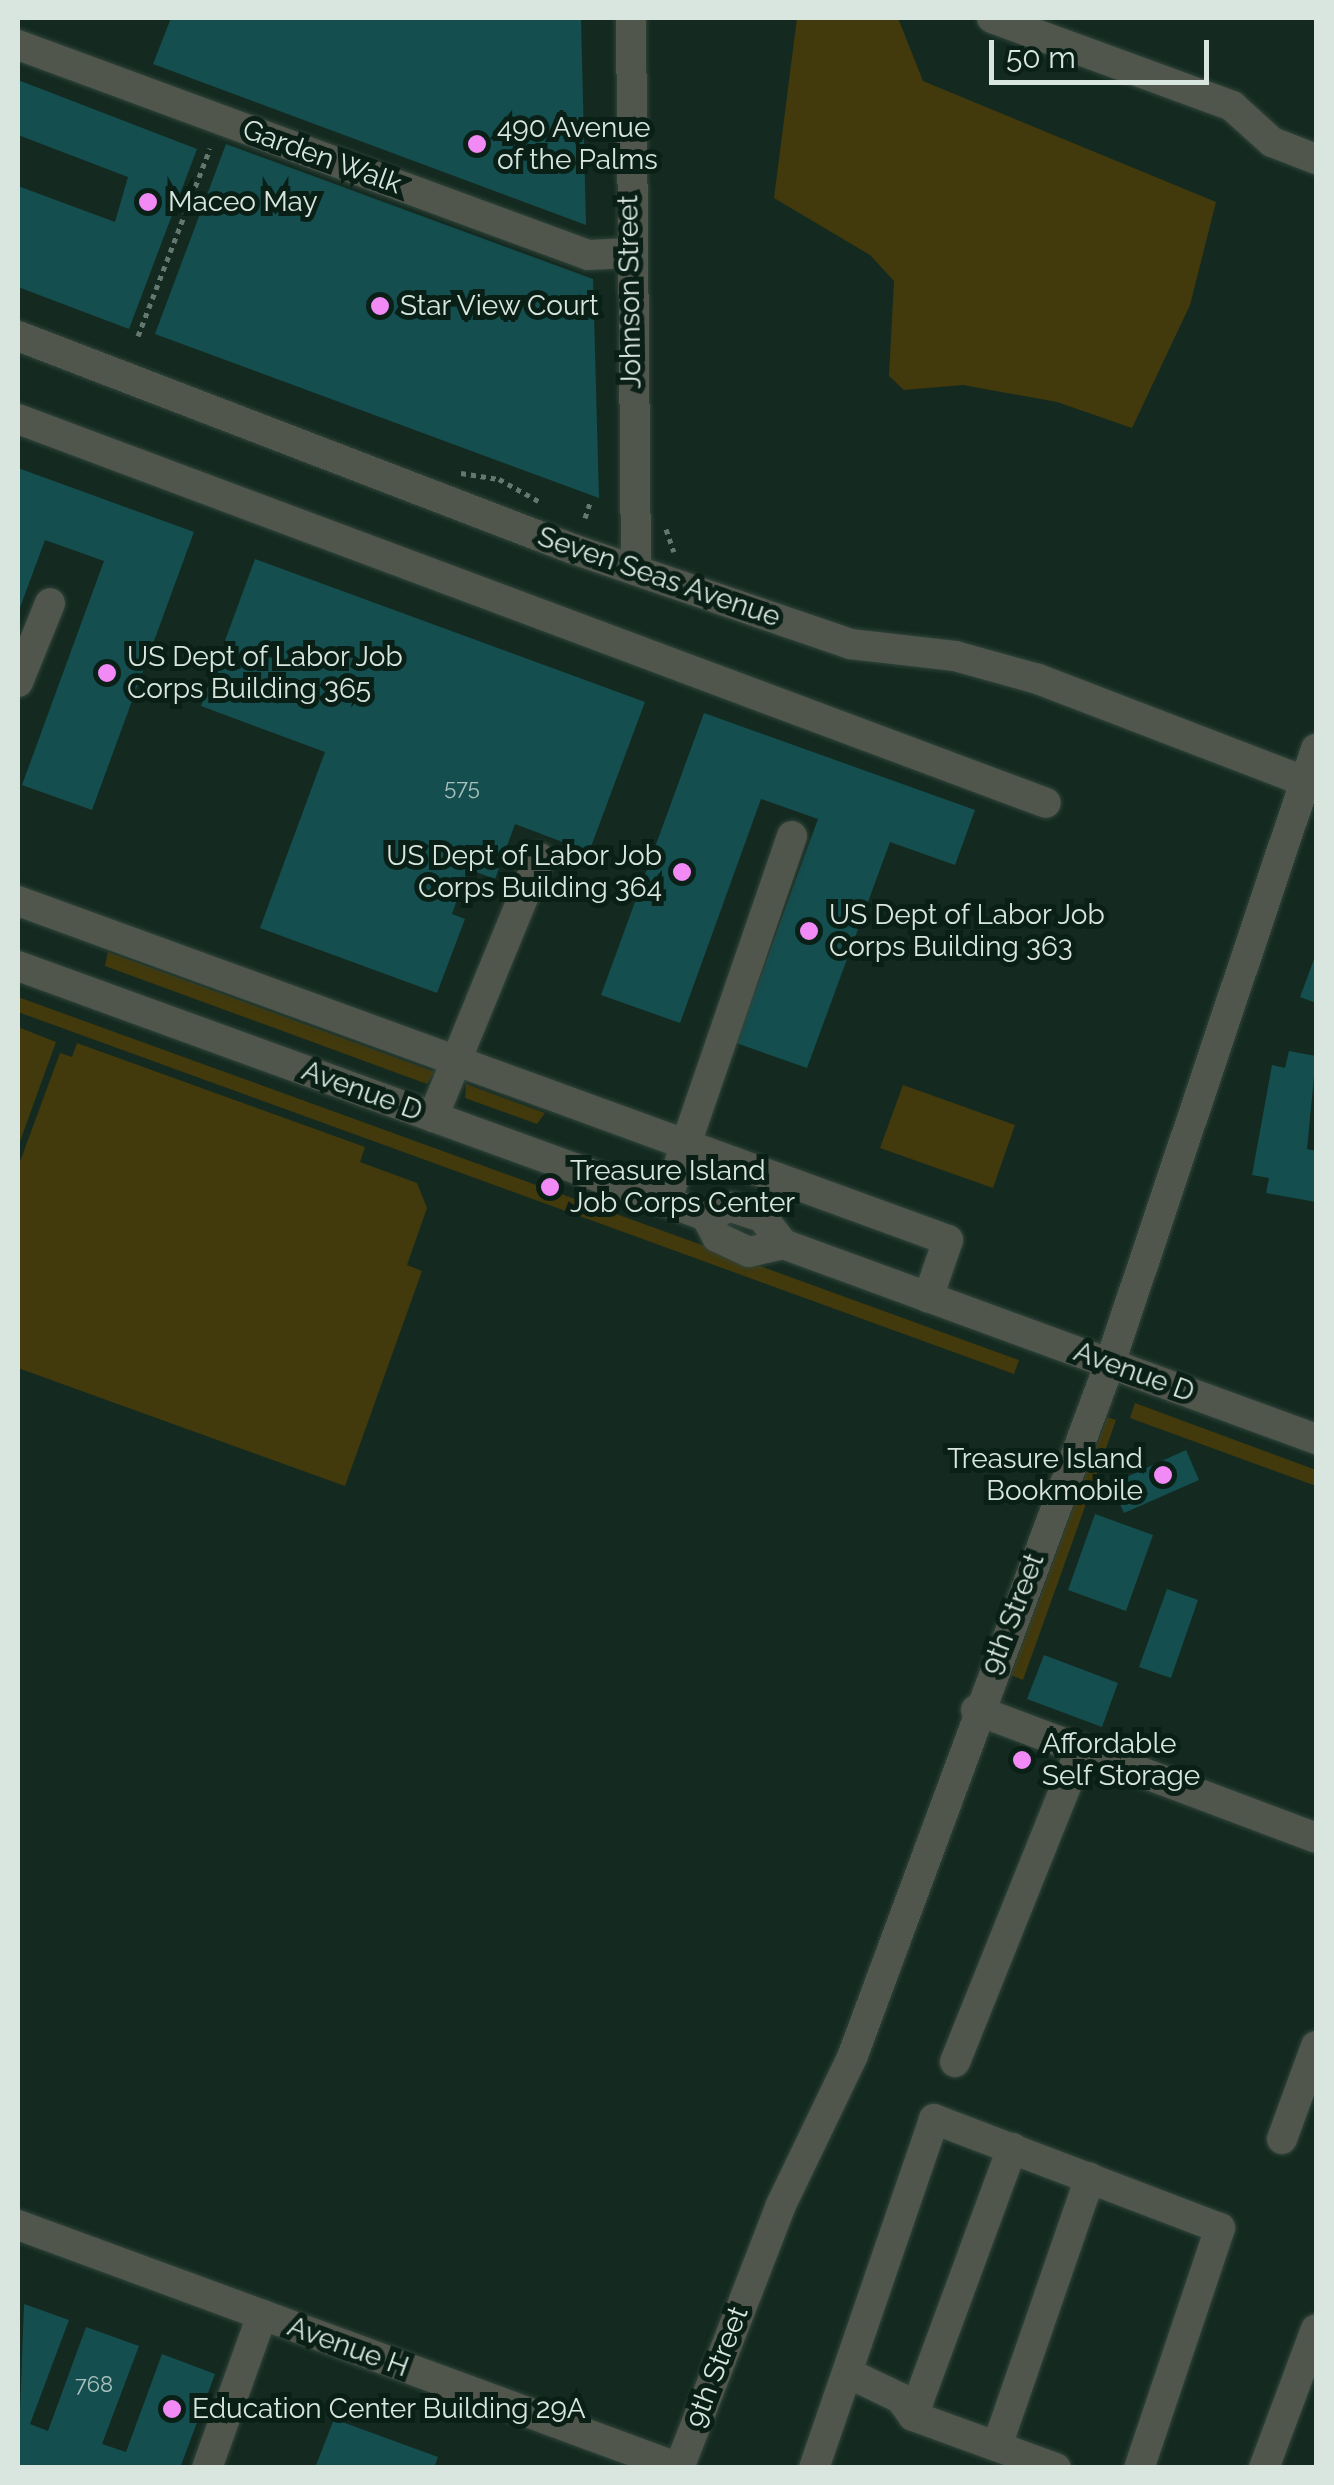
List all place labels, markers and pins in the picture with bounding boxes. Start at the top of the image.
place label: 490 Avenue of the Palms [497,111,658,177]
marker: 490 Avenue of the Palms [466,133,488,155]
place label: Maceo May [168,185,318,219]
marker: Maceo May [137,191,159,213]
place label: Star View Court [400,289,601,323]
marker: Star View Court [369,295,391,317]
place label: US Dept of Labor Job Corps Building 365 [127,640,405,706]
marker: US Dept of Labor Job Corps Building 365 [96,662,118,684]
place label: US Dept of Labor Job Corps Building 364 [384,839,662,905]
marker: US Dept of Labor Job Corps Building 364 [671,861,693,883]
place label: US Dept of Labor Job Corps Building 363 [829,898,1107,964]
marker: US Dept of Labor Job Corps Building 363 [798,920,820,942]
place label: Treasure Island Job Corps Center [570,1154,795,1220]
marker: Treasure Island Job Corps Center [539,1176,561,1198]
place label: Treasure Island Bookmobile [947,1442,1143,1508]
marker: Treasure Island Bookmobile [1152,1464,1174,1486]
place label: Affordable Self Storage [1042,1727,1201,1793]
marker: Affordable Self Storage [1011,1749,1033,1771]
place label: Education Center Building 29A [192,2392,586,2426]
marker: Education Center Building 29A [161,2398,183,2420]

